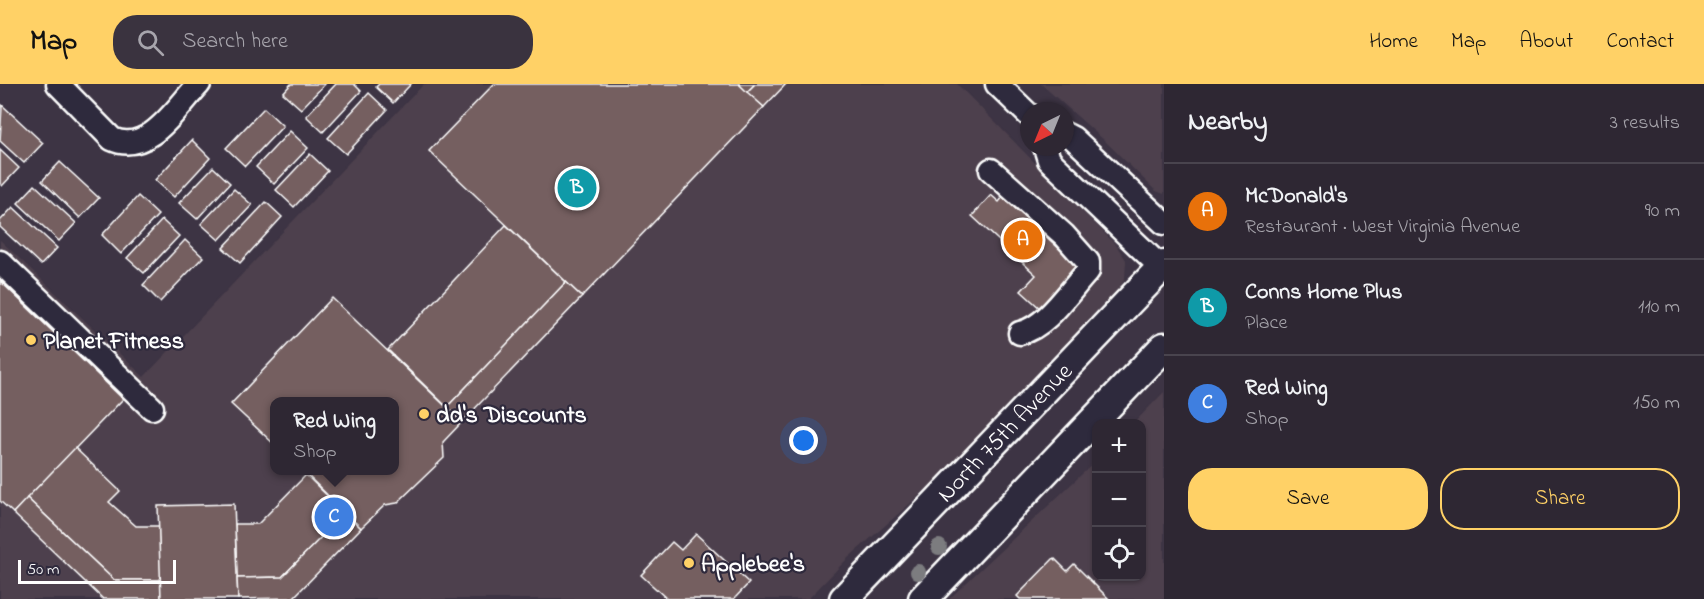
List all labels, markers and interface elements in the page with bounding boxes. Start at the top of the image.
search box [113,15,533,69]
text: Map [30,22,77,63]
icon: search [134,26,167,59]
text: Search here [182,26,288,58]
text: Home [1369,27,1418,57]
text: Map [1451,27,1486,57]
text: About [1519,27,1573,57]
text: Contact [1606,27,1674,57]
north arrow [1020,102,1074,156]
text: Nearby [1188,104,1267,142]
text: 3 results [1610,109,1680,138]
pin: B [558,166,596,210]
text: McDonald's [1245,181,1348,213]
text: A [1201,197,1214,226]
text: 90 m [1645,197,1680,226]
text: Restaurant · West Virginia Avenue [1245,213,1520,242]
pin: A [1004,218,1042,262]
text: Conns Home Plus [1245,277,1402,309]
text: B [1201,293,1214,322]
text: 110 m [1638,293,1680,322]
text: Place [1245,309,1287,338]
place label: Planet Fitness [43,325,184,360]
marker: Planet Fitness [24,333,38,347]
street label: North 75th Avenue [930,356,1082,512]
text: Red Wing [1245,373,1328,405]
text: C [1202,389,1213,418]
text: 150 m [1633,389,1680,418]
popup [270,397,399,475]
place label: dd's Discounts [436,399,587,434]
text: Shop [1245,405,1289,434]
text: Red Wing [293,406,376,438]
marker: dd's Discounts [417,407,431,421]
map controls [1092,419,1146,581]
button: + [1092,419,1146,473]
your location [789,426,818,455]
text: Shop [293,438,337,467]
button: Save [1188,468,1428,530]
button: Share [1440,468,1680,530]
button: − [1092,473,1146,527]
pin: C [314,494,354,540]
button: locate [1092,527,1146,581]
place label: Applebee's [701,548,805,583]
marker: Applebee's [682,556,696,570]
scale bar [18,557,176,584]
text: 50 m [27,558,59,582]

